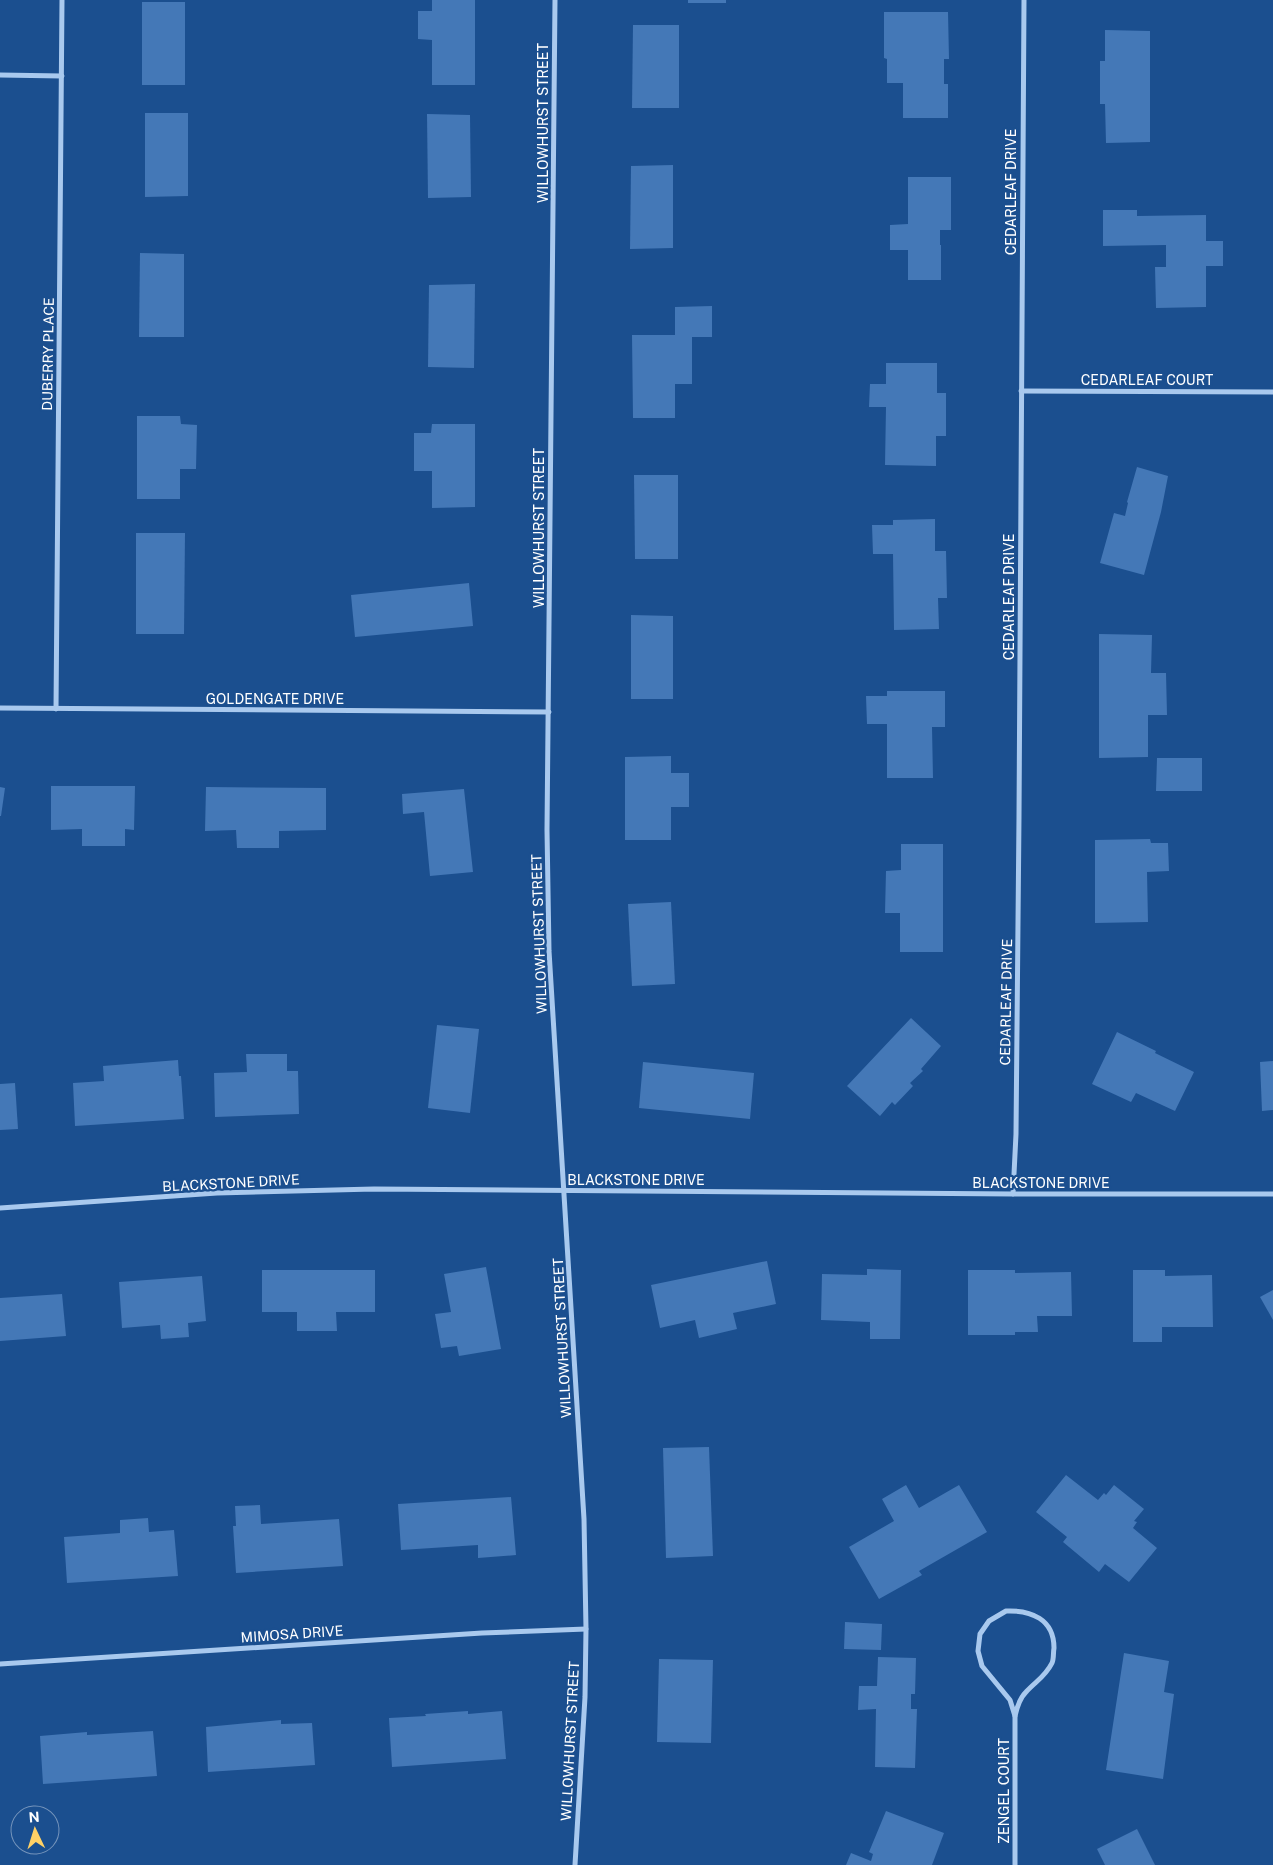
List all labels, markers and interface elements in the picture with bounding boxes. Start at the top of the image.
street label: WILLOWHURST STREET [535,43,551,203]
street label: CEDARLEAF DRIVE [1003,129,1019,255]
street label: DUBERRY PLACE [39,297,57,411]
street label: CEDARLEAF COURT [1081,372,1213,388]
street label: WILLOWHURST STREET [531,448,547,608]
street label: CEDARLEAF DRIVE [1001,534,1017,660]
street label: GOLDENGATE DRIVE [206,691,344,707]
street label: WILLOWHURST STREET [528,854,550,1014]
street label: CEDARLEAF DRIVE [997,939,1015,1065]
street label: BLACKSTONE DRIVE [162,1171,300,1195]
street label: BLACKSTONE DRIVE [567,1172,705,1188]
street label: BLACKSTONE DRIVE [972,1175,1110,1191]
street label: WILLOWHURST STREET [550,1258,574,1418]
street label: MIMOSA DRIVE [240,1622,344,1646]
street label: WILLOWHURST STREET [558,1661,582,1821]
street label: ZENGEL COURT [996,1738,1012,1844]
north arrow [10,1805,60,1855]
text: N [28,1809,40,1825]

